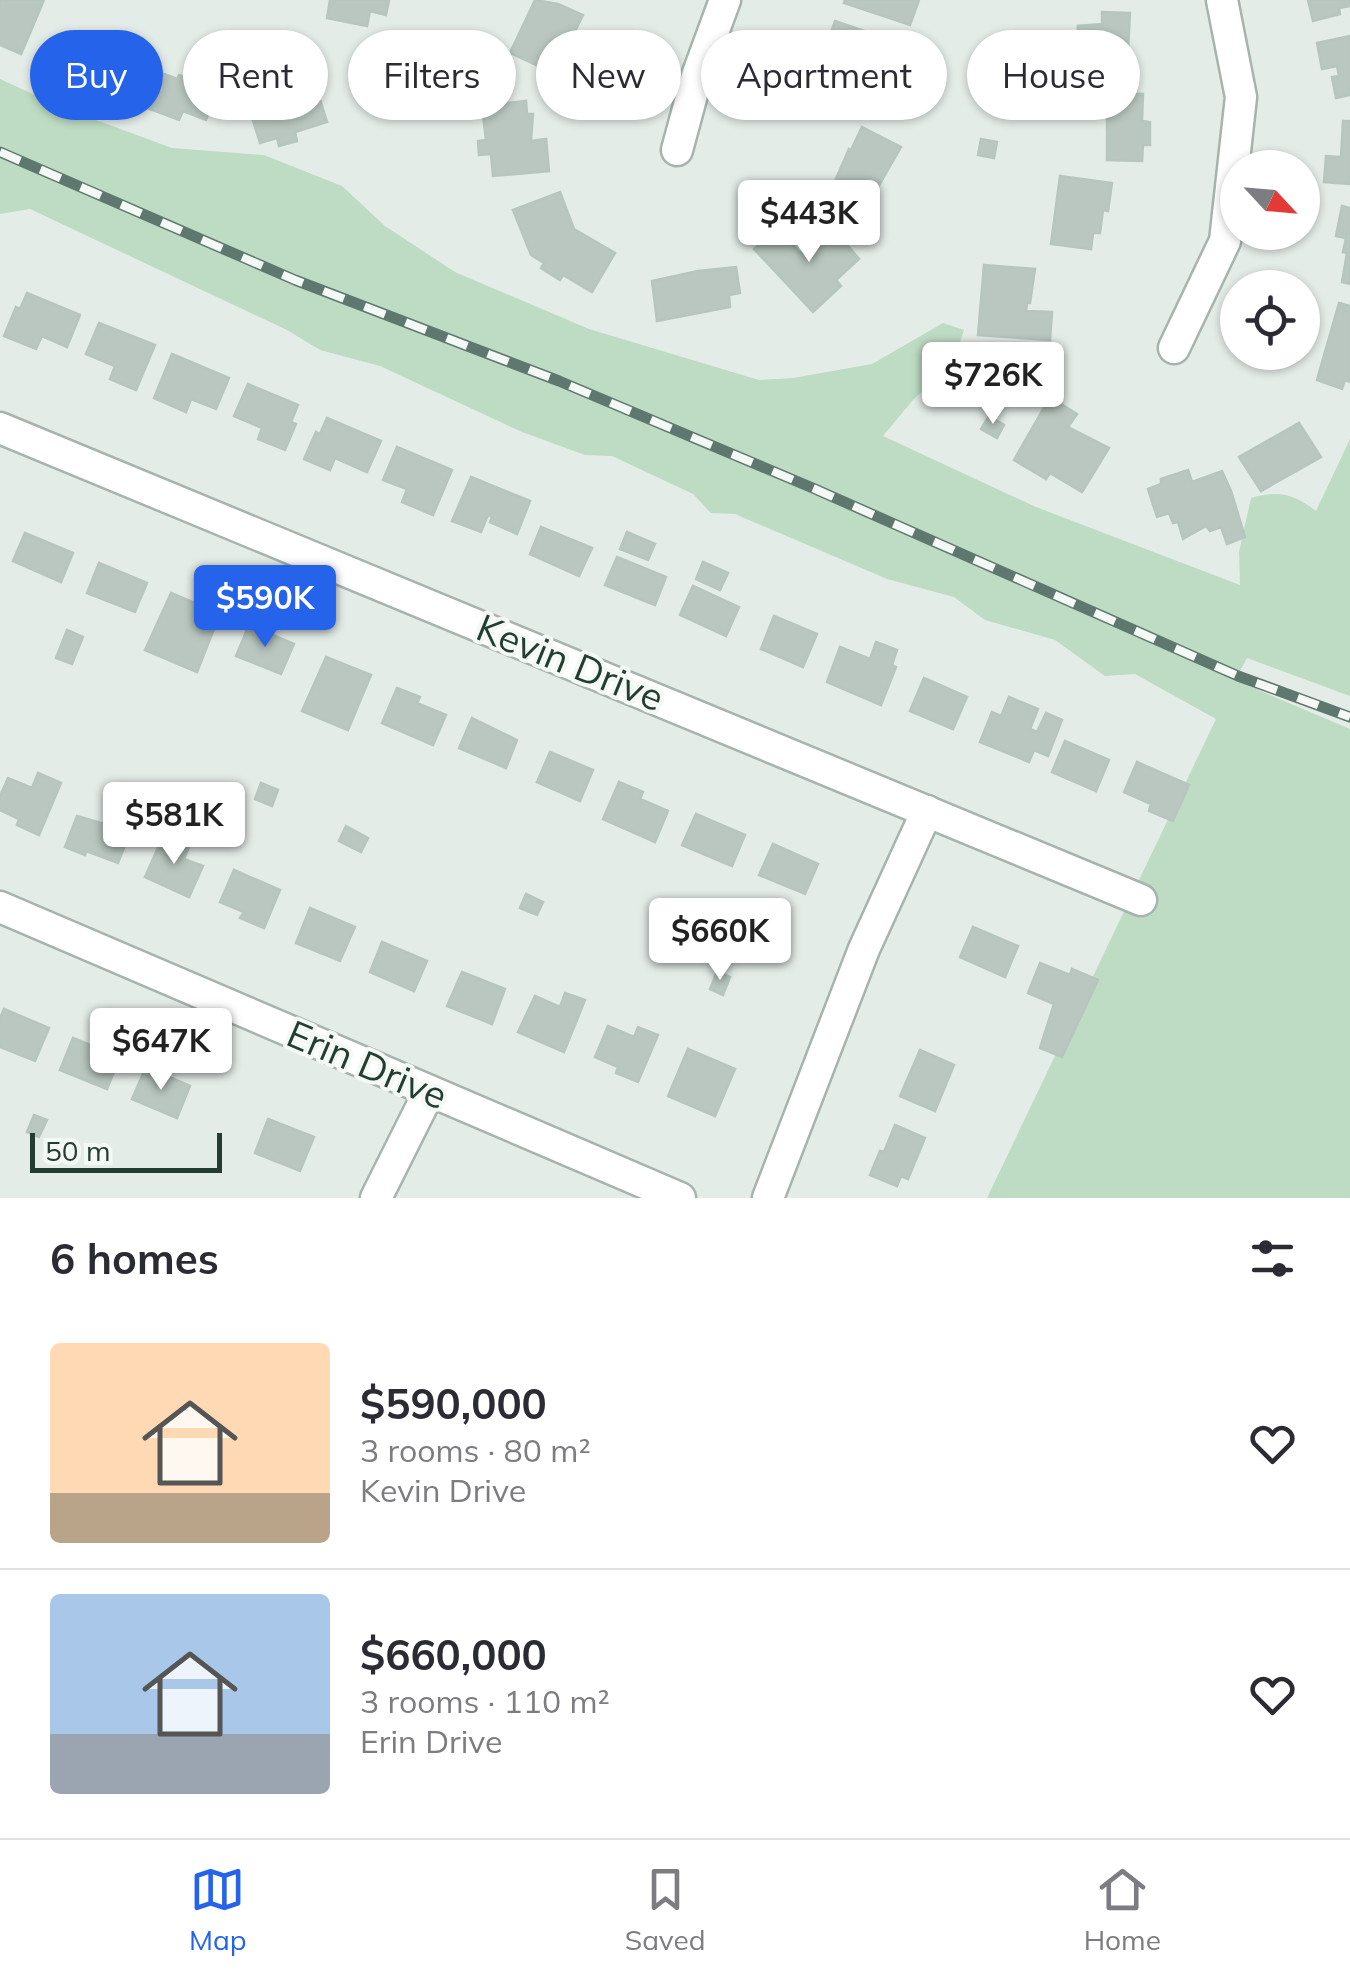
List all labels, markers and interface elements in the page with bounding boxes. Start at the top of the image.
chip: Buy [30,30,163,120]
chip: Rent [183,30,328,120]
chip: Filters [348,30,516,120]
chip: New [536,30,681,120]
chip: Apartment [701,30,947,120]
chip: House [967,30,1140,120]
north arrow [1220,150,1320,250]
map controls [1220,150,1320,370]
pin: $443K [739,180,879,265]
text: $443K [760,192,858,232]
button: locate [1220,270,1320,370]
pin: $726K [923,342,1063,427]
text: $726K [944,354,1042,394]
pin: $590K [195,565,335,650]
text: $590K [216,577,314,617]
street label: Kevin Drive [470,603,671,721]
pin: $581K [104,782,244,867]
text: $581K [125,794,223,834]
pin: $660K [650,898,790,983]
text: $660K [671,910,769,950]
pin: $647K [91,1008,231,1093]
street label: Erin Drive [280,1009,455,1119]
text: $647K [112,1020,210,1060]
scale bar [30,1128,222,1172]
text: 50 m [45,1133,111,1168]
icon: filters [1245,1231,1300,1286]
text: 6 homes [50,1232,219,1285]
text: $590,000 [360,1377,547,1430]
icon: home [130,1383,250,1503]
icon: heart [1245,1416,1300,1471]
text: 3 rooms · 80 m² [360,1430,591,1470]
text: Kevin Drive [360,1470,526,1510]
text: $660,000 [360,1628,547,1681]
icon: home [130,1634,250,1754]
icon: heart [1245,1667,1300,1722]
text: 3 rooms · 110 m² [360,1681,610,1721]
text: Erin Drive [360,1721,502,1761]
tab: Map [189,1862,247,1957]
tab: Saved [625,1862,706,1957]
tab: Home [1084,1862,1161,1957]

